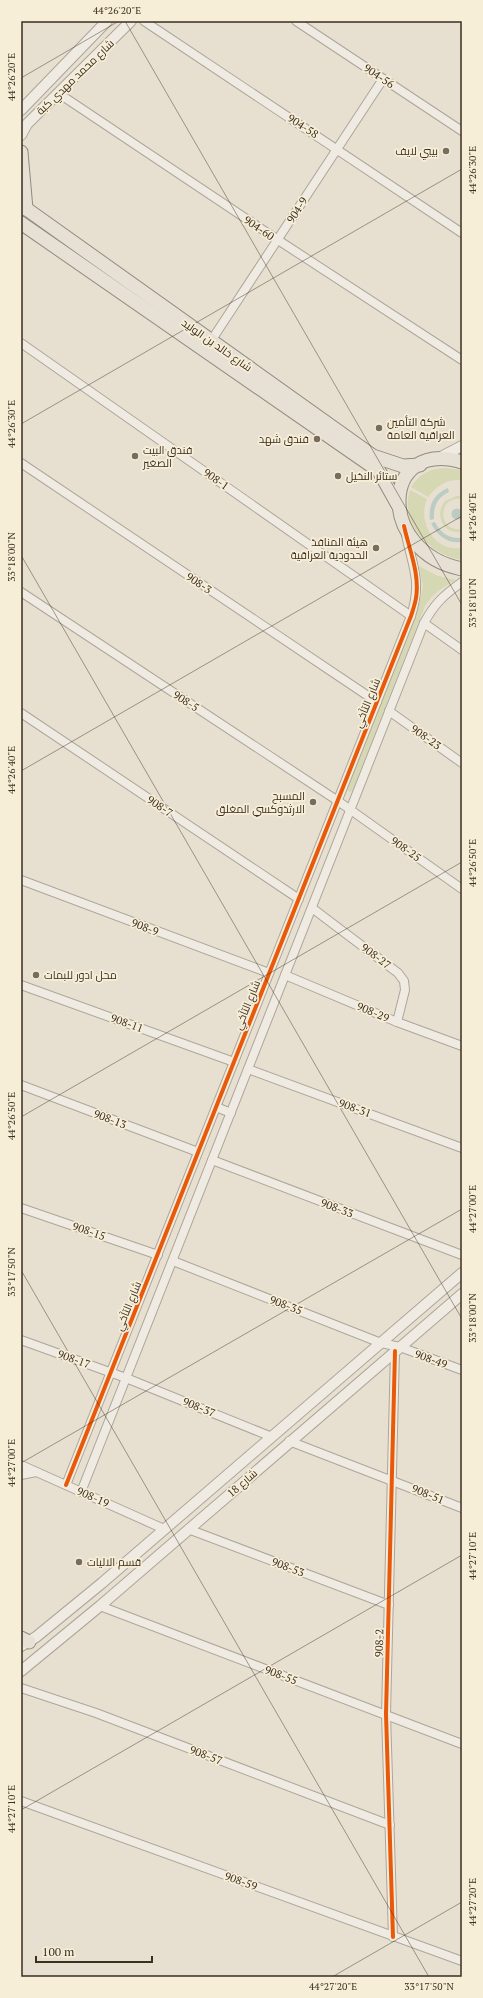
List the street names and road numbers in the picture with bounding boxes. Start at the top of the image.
street label: شارع محمد مهدي كبة [33,36,118,119]
street label: 904-56 [361,61,397,91]
street label: 904-58 [285,111,321,141]
street label: 904-9 [283,194,311,226]
street label: 904-60 [241,213,277,243]
street label: شارع خالد بن الوليد [179,316,255,375]
street label: 908-1 [200,465,232,493]
street label: 908-3 [183,569,215,597]
street label: شارع التآخي [351,676,385,731]
street label: 908-5 [170,687,202,715]
street label: 908-23 [408,722,444,753]
street label: 908-7 [144,792,176,820]
street label: 908-25 [388,834,424,865]
street label: 908-9 [129,915,161,939]
street label: 908-27 [358,940,394,972]
street label: شارع التآخي [231,978,265,1033]
street label: 908-29 [355,999,392,1025]
street label: 908-11 [109,1011,145,1035]
street label: 908-31 [337,1096,373,1120]
street label: 908-13 [92,1106,128,1132]
street label: 908-33 [319,1195,355,1221]
street label: 908-15 [71,1219,107,1243]
street label: شارع التآخي [112,1279,146,1334]
street label: 908-35 [268,1292,304,1318]
street label: 908-17 [56,1347,92,1371]
street label: 908-49 [413,1347,449,1371]
street label: 908-37 [181,1394,218,1420]
street label: شارع 18 [224,1466,261,1501]
street label: 908-51 [410,1481,446,1507]
street label: 908-19 [75,1484,111,1510]
street label: 908-53 [270,1554,306,1580]
street label: 908-2 [372,1629,386,1657]
street label: 908-55 [263,1662,299,1688]
street label: 908-57 [188,1742,224,1768]
street label: 908-59 [223,1869,259,1893]

